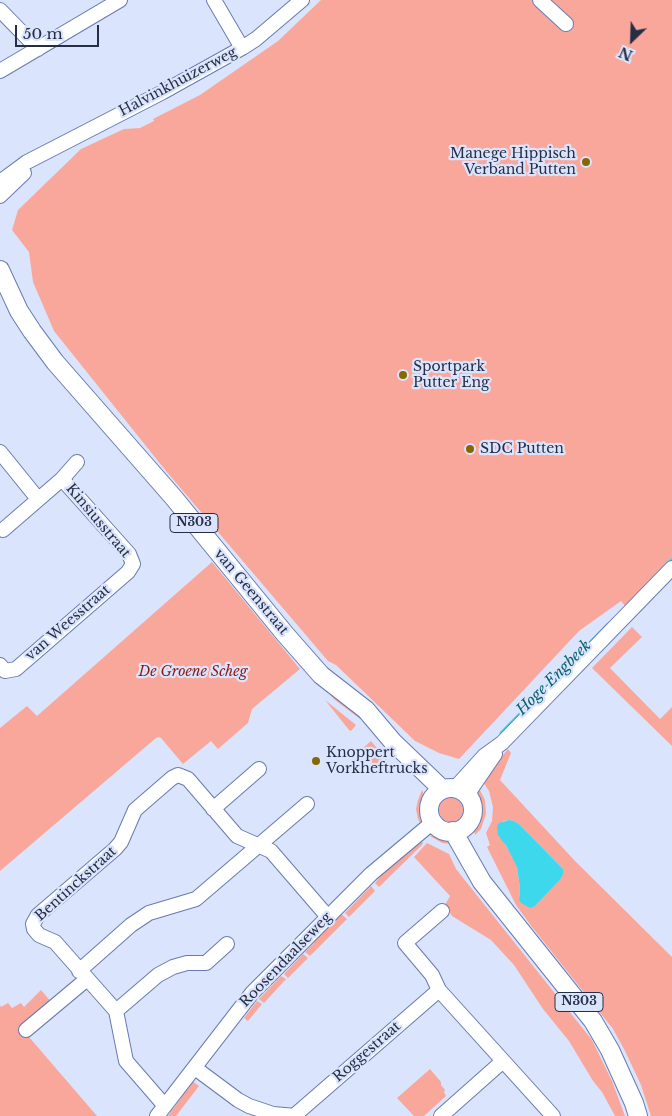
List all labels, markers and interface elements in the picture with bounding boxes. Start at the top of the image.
scale bar [18,15,101,47]
north arrow [607,15,657,65]
text: 50 m [23,24,63,43]
text: N [616,43,636,65]
street label: Halvinkhuizerweg [116,44,240,120]
place label: Manege Hippisch Verband Putten [450,146,576,178]
marker: Manege Hippisch Verband Putten [580,156,592,168]
place label: Sportpark Putter Eng [413,359,489,392]
marker: Sportpark Putter Eng [397,369,409,381]
place label: SDC Putten [480,441,564,457]
marker: SDC Putten [464,443,476,455]
street label: Kinsiusstraat [62,481,134,561]
road number: N303 [170,514,218,532]
street label: van Geenstraat [210,546,292,638]
street label: van Weesstraat [22,582,114,664]
water label: Hoge Engbeek [513,637,595,719]
park label: De Groene Scheg [139,664,247,680]
place label: Knoppert Vorkheftrucks [326,745,427,778]
marker: Knoppert Vorkheftrucks [310,755,322,767]
street label: Bentinckstraat [32,843,120,925]
street label: Roosendaalseweg [237,909,335,1011]
road number: N303 [555,992,603,1012]
street label: Roggestraat [330,1018,404,1086]

